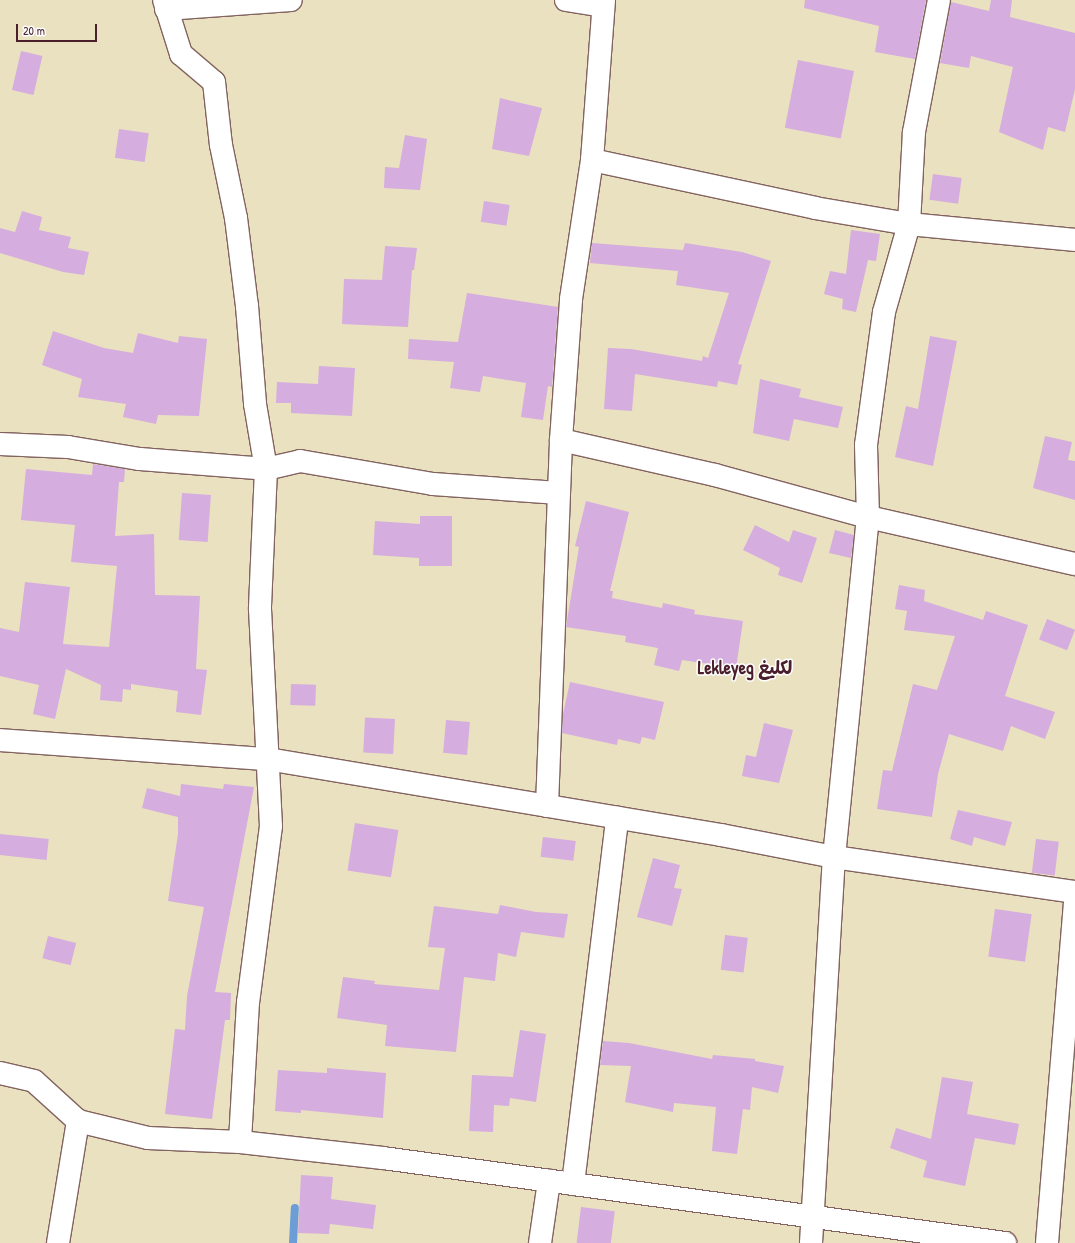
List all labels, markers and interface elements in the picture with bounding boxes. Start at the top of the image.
scale bar [18,16,99,42]
text: 20 m [23,22,45,39]
district label: Lekleyeg لكليغ [698,657,792,679]

